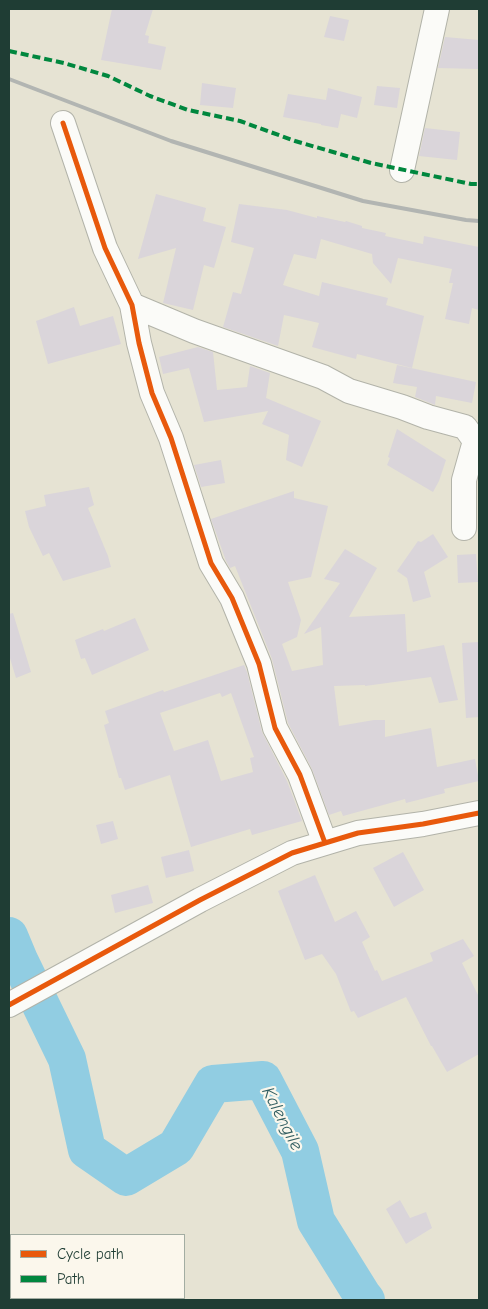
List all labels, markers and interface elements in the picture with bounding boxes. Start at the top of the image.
water label: Kalengile [257,1083,307,1155]
legend [10,1234,185,1299]
text: Cycle path [57,1245,124,1263]
text: Path [57,1270,85,1288]

